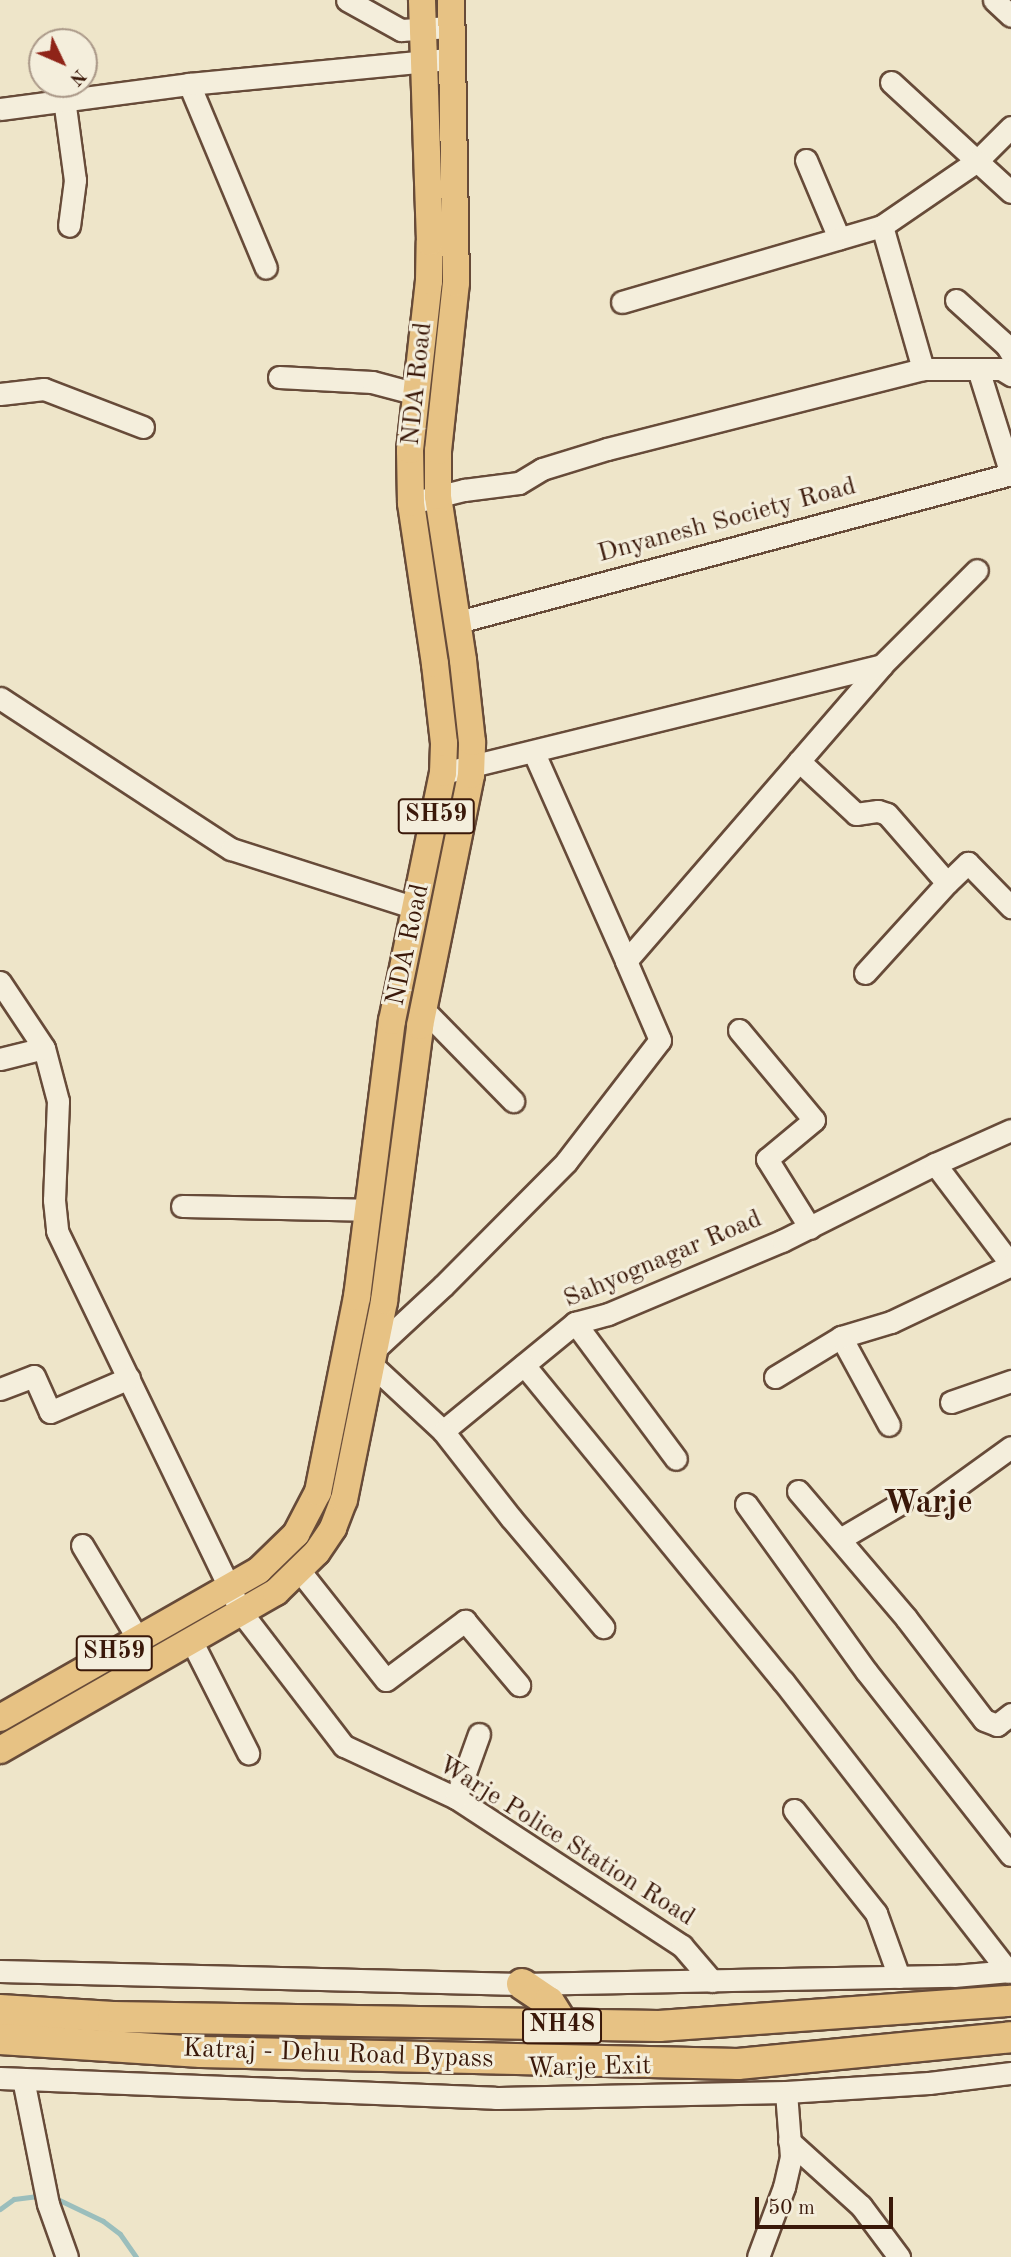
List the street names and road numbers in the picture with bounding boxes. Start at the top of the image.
street label: NDA Road [396,321,440,447]
street label: Dnyanesh Society Road [594,471,860,571]
road number: SH59 [398,796,474,836]
street label: NDA Road [381,881,437,1009]
street label: Sahyognagar Road [559,1204,767,1316]
road number: SH59 [76,1632,152,1674]
street label: Warje Police Station Road [432,1750,700,1934]
road number: NH48 [522,2006,602,2047]
street label: Katraj - Dehu Road Bypass [182,2034,494,2076]
street label: Warje Exit [527,2051,651,2085]

